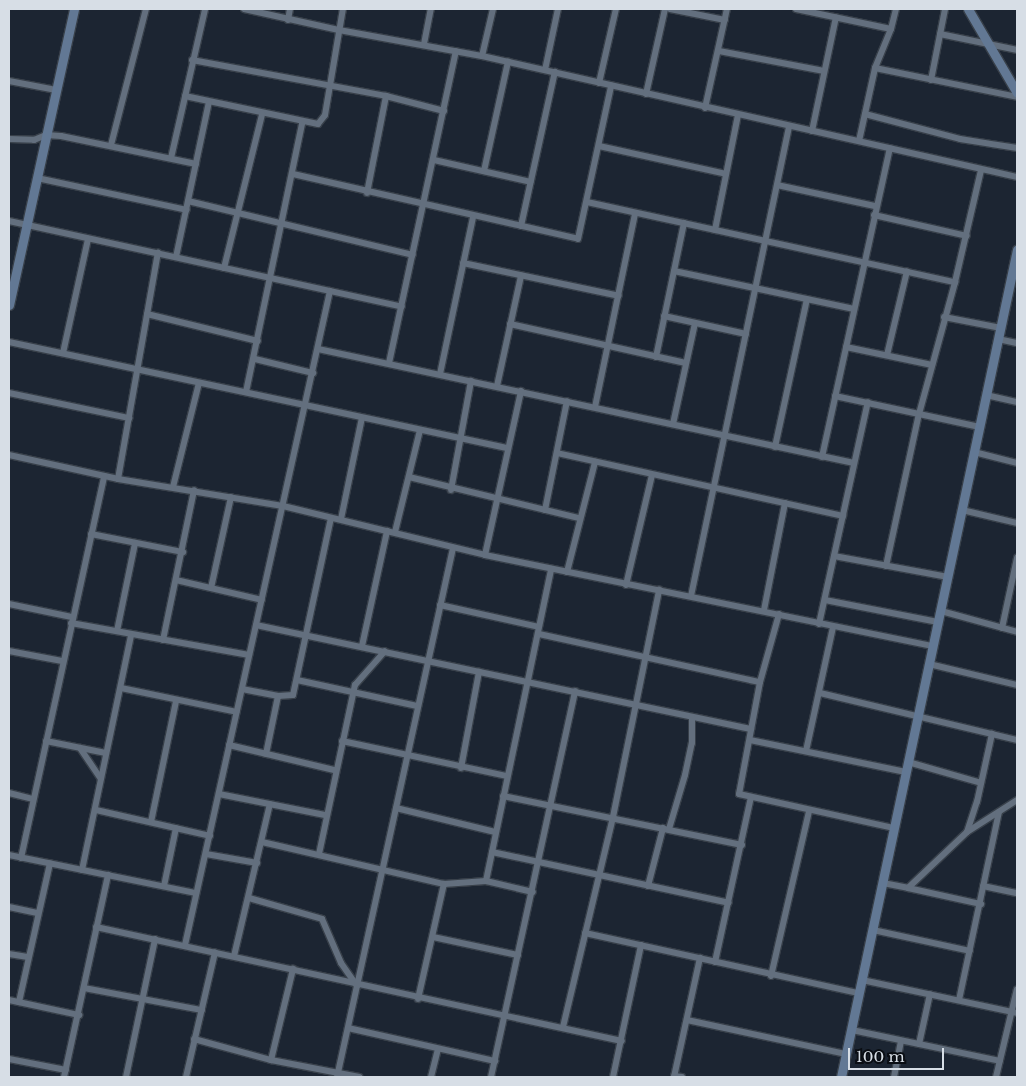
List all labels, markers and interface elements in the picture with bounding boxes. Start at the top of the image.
scale bar [851,1038,947,1070]
text: 100 m [856,1047,905,1066]

